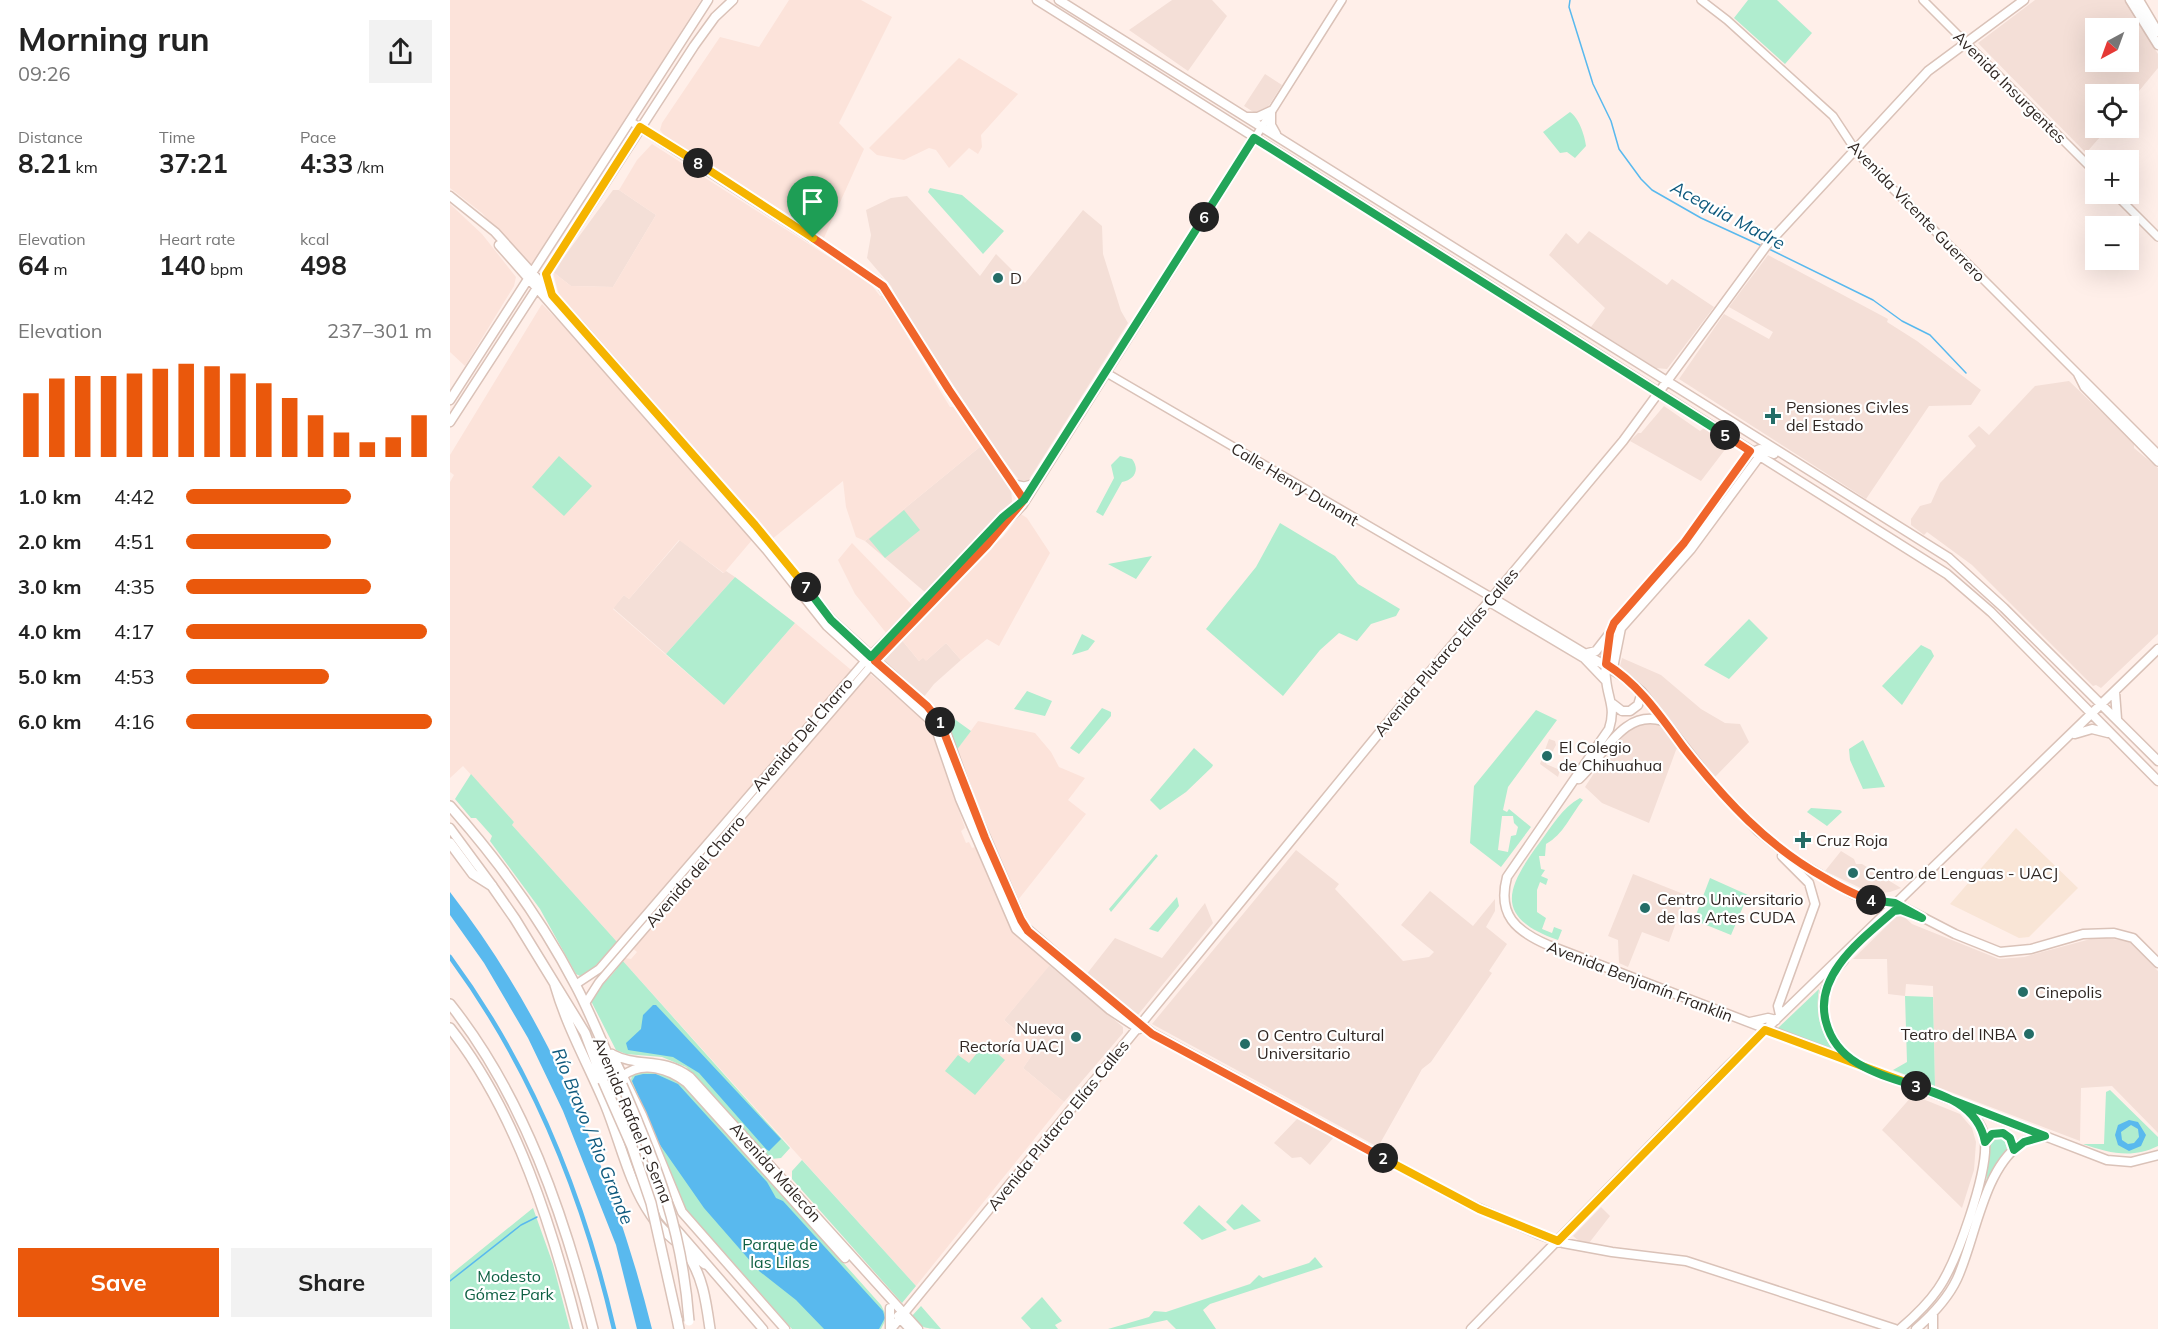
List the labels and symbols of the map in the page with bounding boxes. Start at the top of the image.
north arrow [2085,18,2139,72]
street label: Avenida Insurgentes [1949,26,2071,148]
street label: Avenida Vicente Guerrero [1844,136,1990,286]
pin: 8 [683,148,713,178]
water label: Acequia Madre [1666,175,1789,255]
pin [787,176,838,238]
pin: 6 [1189,202,1219,232]
place label: D [1010,268,1022,288]
marker: D [991,271,1005,285]
place label: Pensiones Civles del Estado [1786,397,1909,435]
marker: Pensiones Civles del Estado [1764,407,1782,425]
pin: 5 [1710,420,1740,450]
street label: Calle Henry Dunant [1228,438,1363,530]
street label: Avenida Plutarco Elías Calles [1370,564,1522,740]
pin: 7 [791,572,821,602]
street label: Avenida Del Charro [747,673,857,795]
pin: 1 [925,707,955,737]
place label: El Colegio de Chihuahua [1559,737,1662,775]
marker: El Colegio de Chihuahua [1540,749,1554,763]
street label: Avenida del Charro [641,811,749,931]
place label: Cruz Roja [1816,830,1888,850]
marker: Cruz Roja [1794,831,1812,849]
place label: Centro de Lenguas - UACJ [1865,863,2058,883]
marker: Centro de Lenguas - UACJ [1846,866,1860,880]
pin: 4 [1856,885,1886,915]
place label: Centro Universitario de las Artes CUDA [1657,889,1803,927]
marker: Centro Universitario de las Artes CUDA [1638,901,1652,915]
street label: Avenida Benjamín Franklin [1544,936,1736,1026]
place label: Cinepolis [2035,982,2102,1002]
marker: Cinepolis [2016,985,2030,999]
place label: Nueva Rectoría UACJ [959,1018,1064,1056]
place label: Teatro del INBA [1901,1024,2017,1044]
place label: O Centro Cultural Universitario [1257,1025,1384,1063]
marker: Teatro del INBA [2022,1027,2036,1041]
marker: Nueva Rectoría UACJ [1069,1030,1083,1044]
street label: Avenida Rafael P. Serna [589,1034,677,1206]
street label: Avenida Plutarco Elías Calles [983,1036,1133,1214]
marker: O Centro Cultural Universitario [1238,1037,1252,1051]
water label: Río Bravo / Rio Grande [547,1044,639,1228]
pin: 3 [1901,1071,1931,1101]
street label: Avenida Malecón [726,1118,826,1226]
pin: 2 [1368,1143,1398,1173]
park label: Parque de las Lilas [742,1234,818,1272]
park label: Modesto Gómez Park [464,1266,555,1304]

